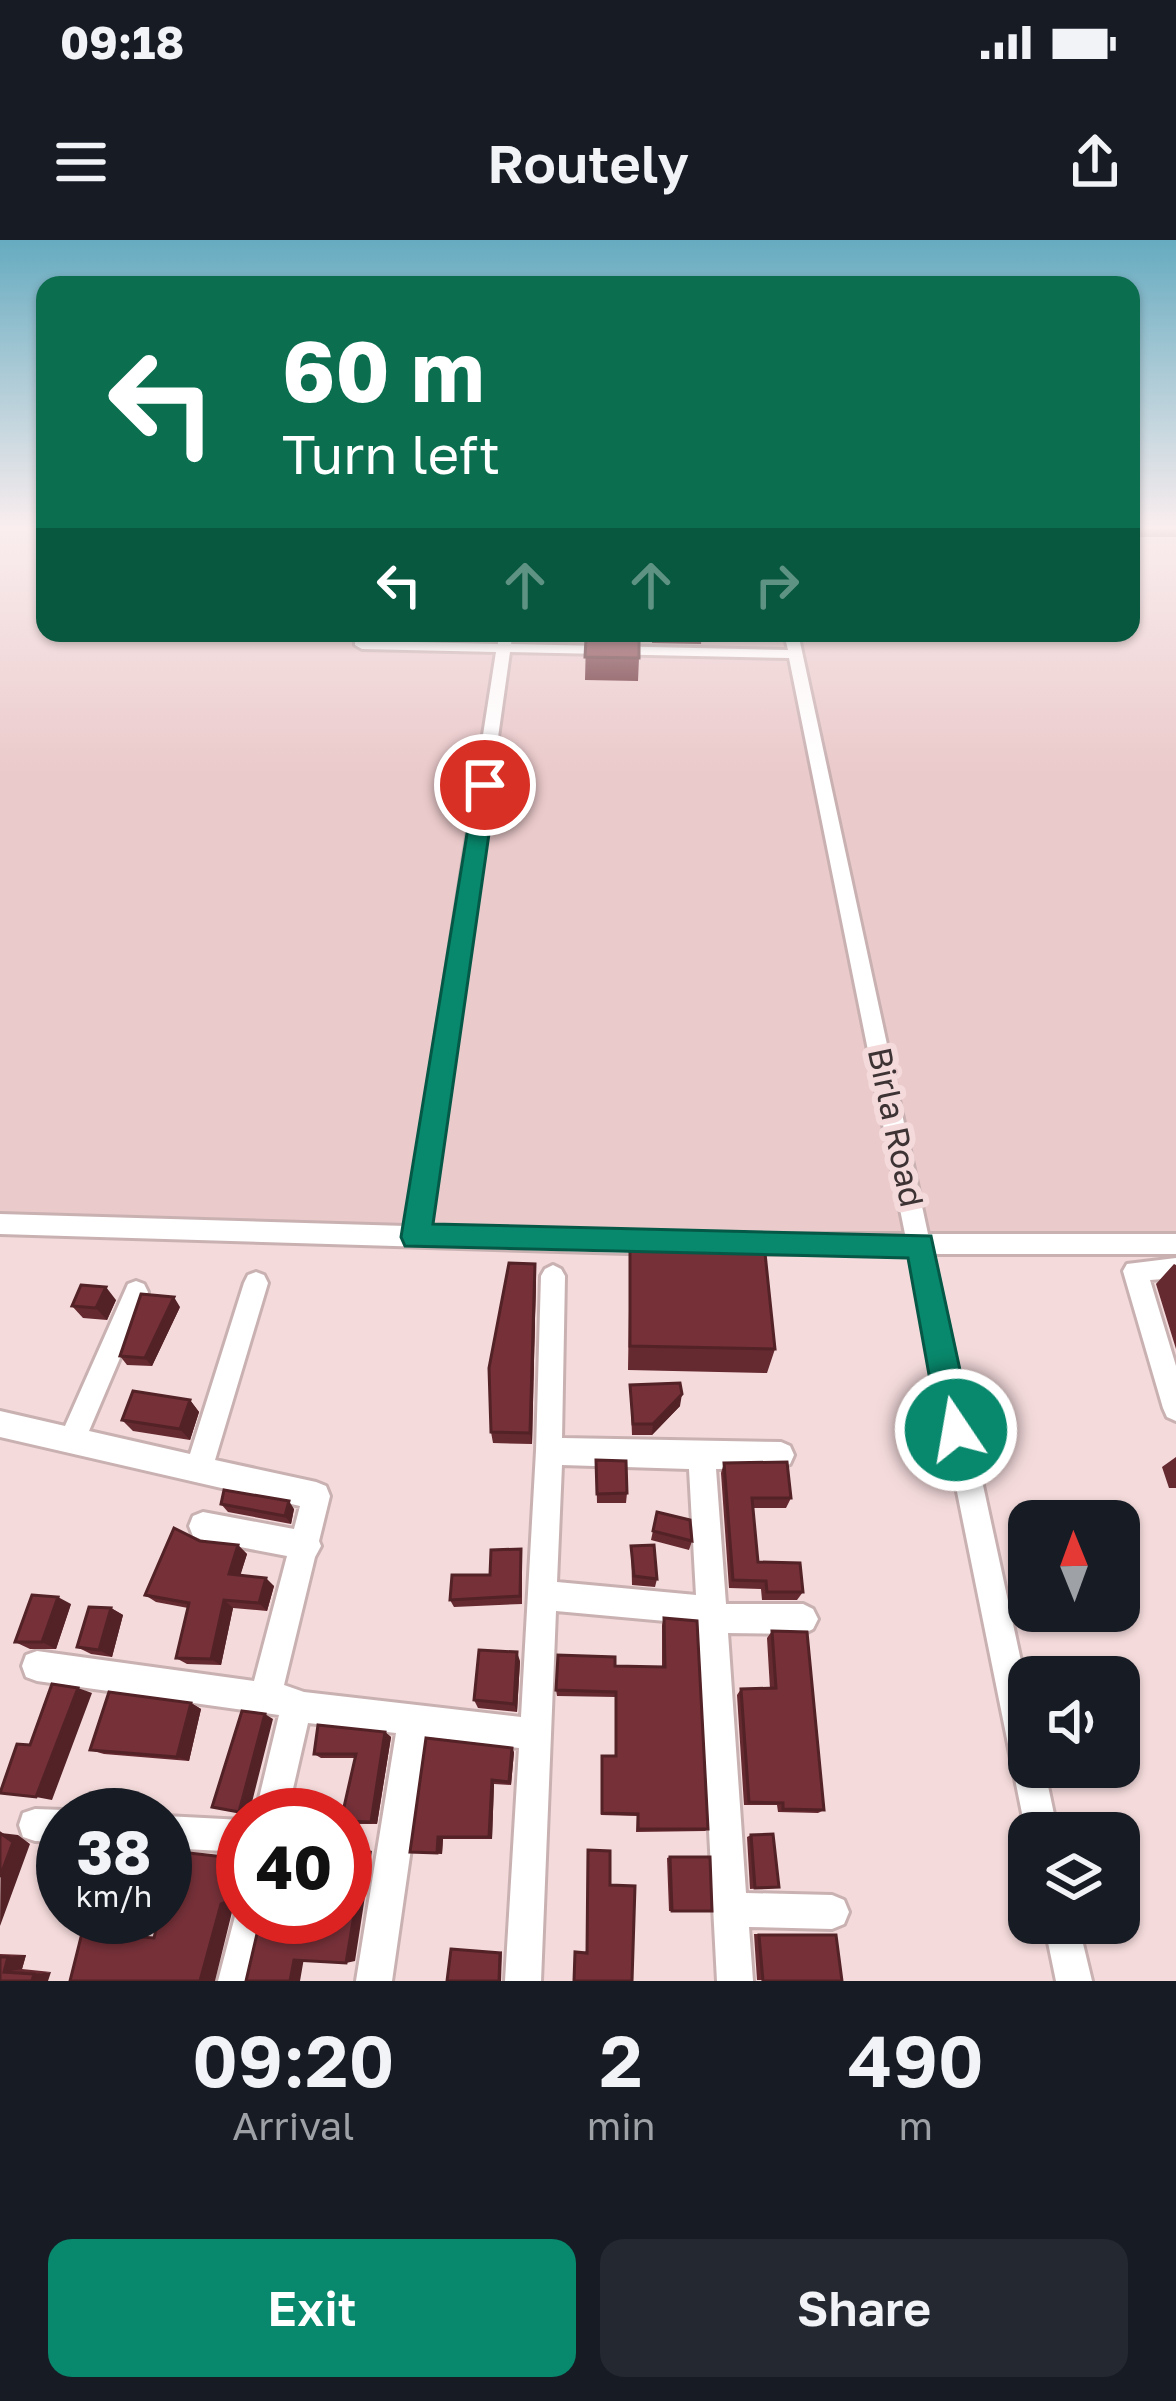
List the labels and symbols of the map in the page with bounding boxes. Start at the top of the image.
pin [434,734,536,836]
street label: Birla Road [861,1044,932,1210]
position arrow [893,1367,1019,1493]
north arrow [1008,1500,1140,1632]
speed limit sign: 40 [216,1788,372,1944]

